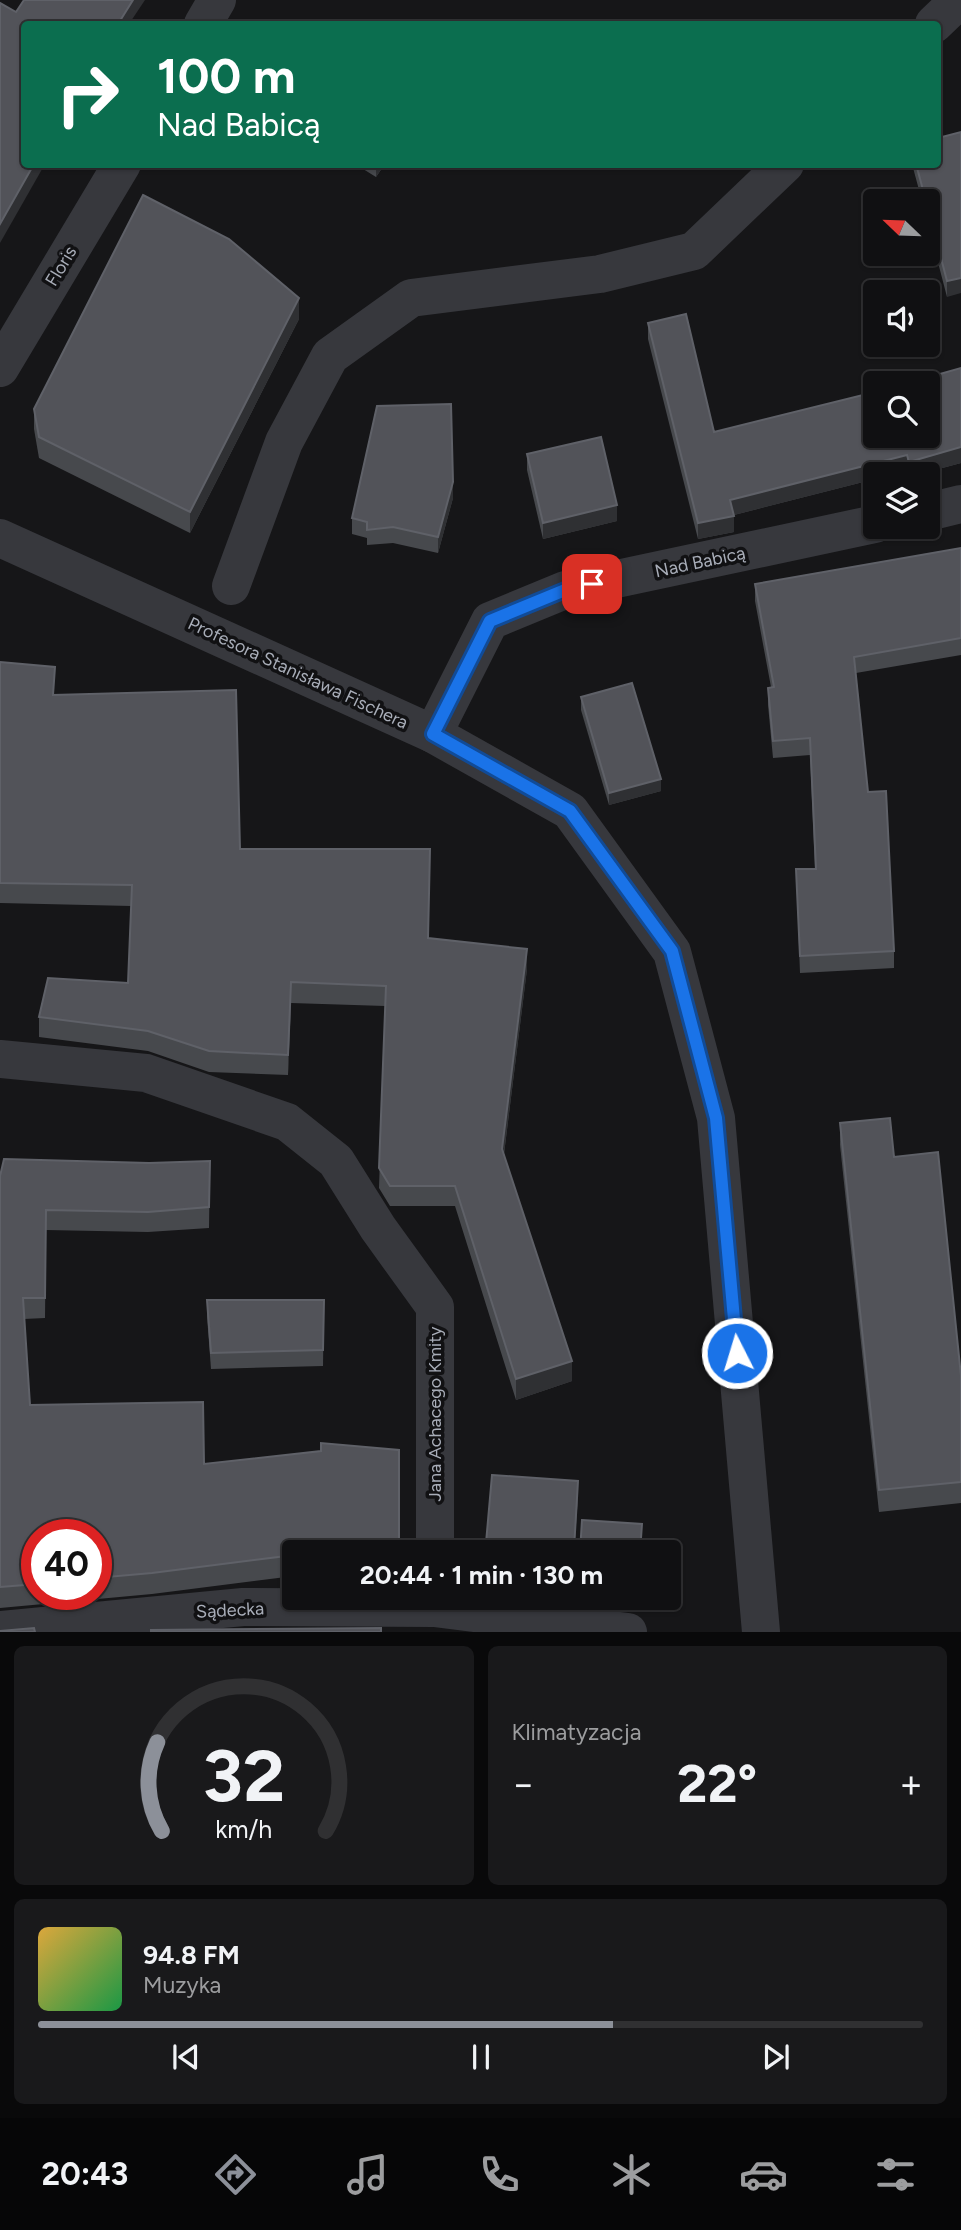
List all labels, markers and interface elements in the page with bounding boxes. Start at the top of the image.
text: 100 m [157,46,296,105]
icon: right [42,49,133,140]
text: Nad Babicą [157,106,320,144]
north arrow [863,189,940,266]
map controls [863,189,940,539]
street label: Floris [41,242,81,290]
button: sound [863,280,940,357]
button: search [863,371,940,448]
button: layers [863,462,940,539]
street label: Nad Babicą [653,542,747,582]
pin [562,554,622,614]
icon: arrive [573,565,611,603]
street label: Profesora Stanisława Fischera [184,612,412,734]
position arrow [700,1316,774,1390]
street label: Jana Achacego Kmity [424,1326,446,1501]
speed limit sign: 40 [21,1519,112,1610]
text: 20:44 · 1 min · 130 m [360,1559,603,1591]
street label: Sądecka [195,1597,265,1623]
text: Klimatyzacja [512,1718,641,1746]
text: 32 [202,1733,285,1820]
text: 22° [677,1753,757,1815]
text: − [512,1761,535,1807]
text: + [899,1761,923,1807]
text: km/h [215,1814,272,1844]
text: 94.8 FM [143,1939,240,1971]
text: Muzyka [143,1971,221,1999]
icon: previous [167,2038,205,2076]
icon: pause [462,2038,500,2076]
icon: next [757,2038,795,2076]
icon: directions [211,2150,260,2199]
icon: music [343,2150,392,2199]
icon: phone [475,2150,524,2199]
icon: climate [607,2150,656,2199]
icon: car [739,2150,788,2199]
icon: filters [871,2150,920,2199]
text: 20:43 [41,2155,128,2193]

